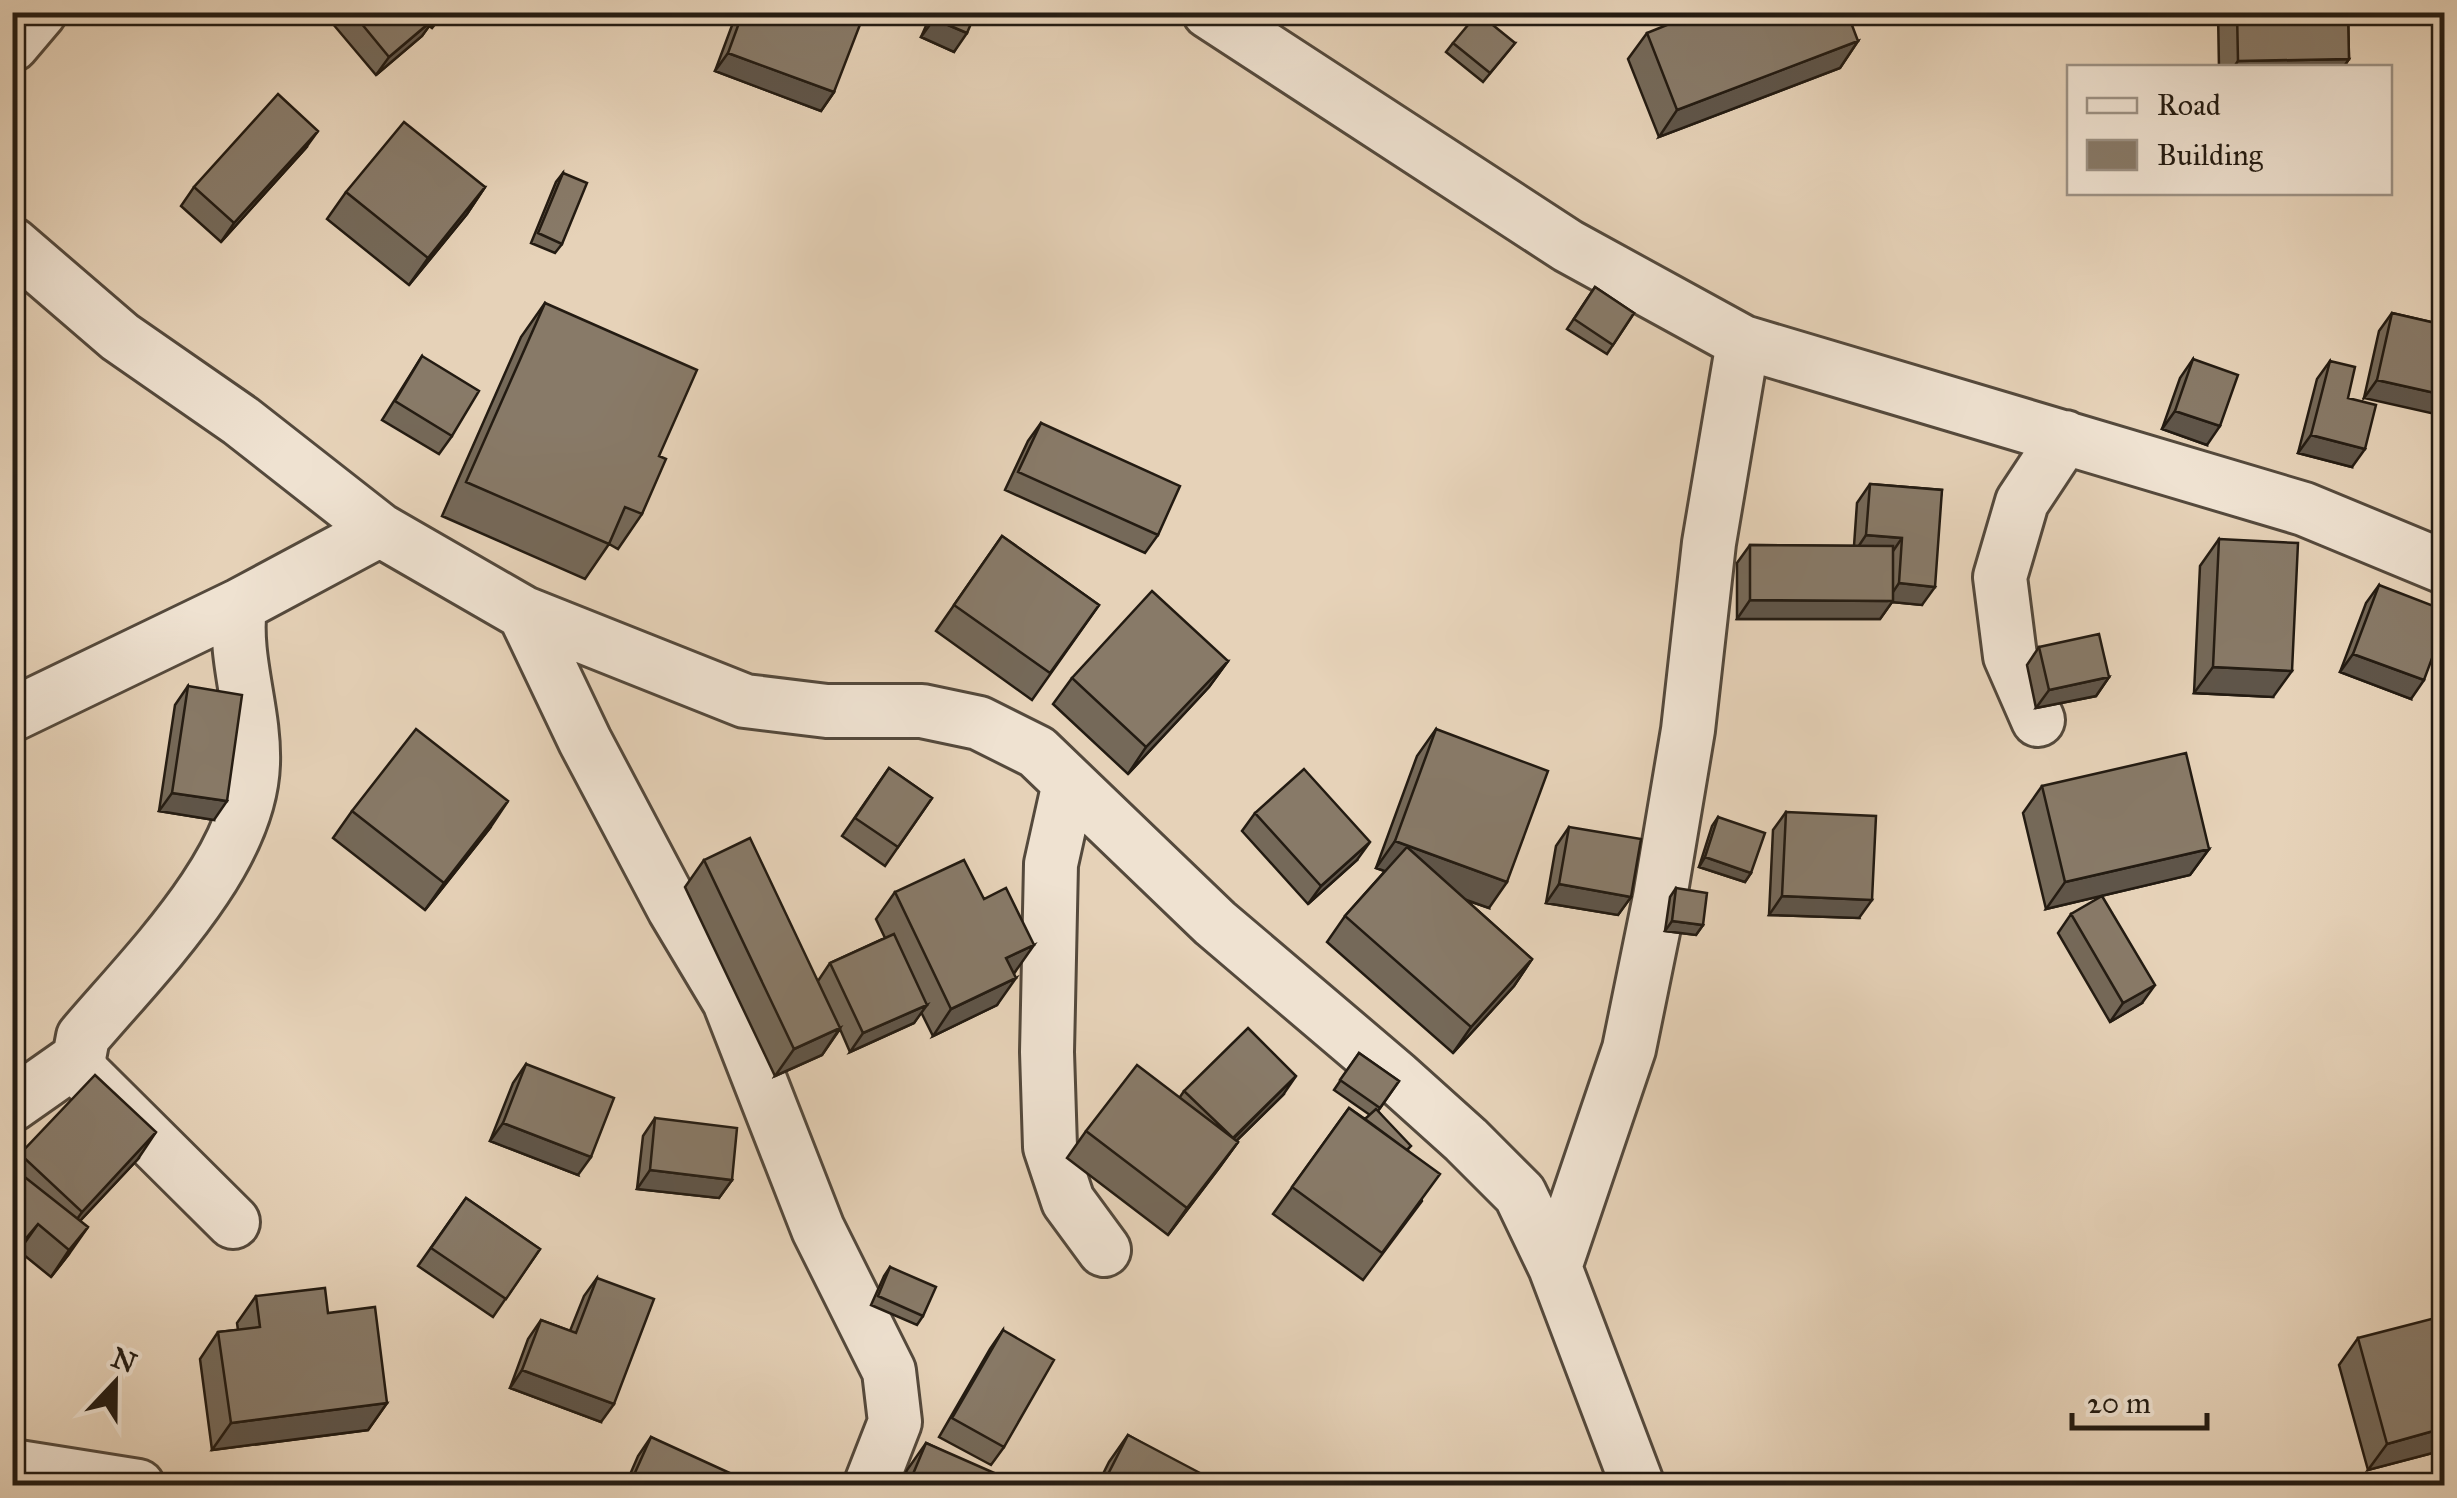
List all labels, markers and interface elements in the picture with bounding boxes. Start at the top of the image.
legend [2067,65,2392,195]
text: Road [2157,87,2221,123]
text: Building [2157,137,2264,173]
north arrow [65,1333,165,1433]
text: N [107,1340,142,1381]
scale bar [2072,1368,2207,1430]
text: 20 m [2087,1385,2151,1421]

